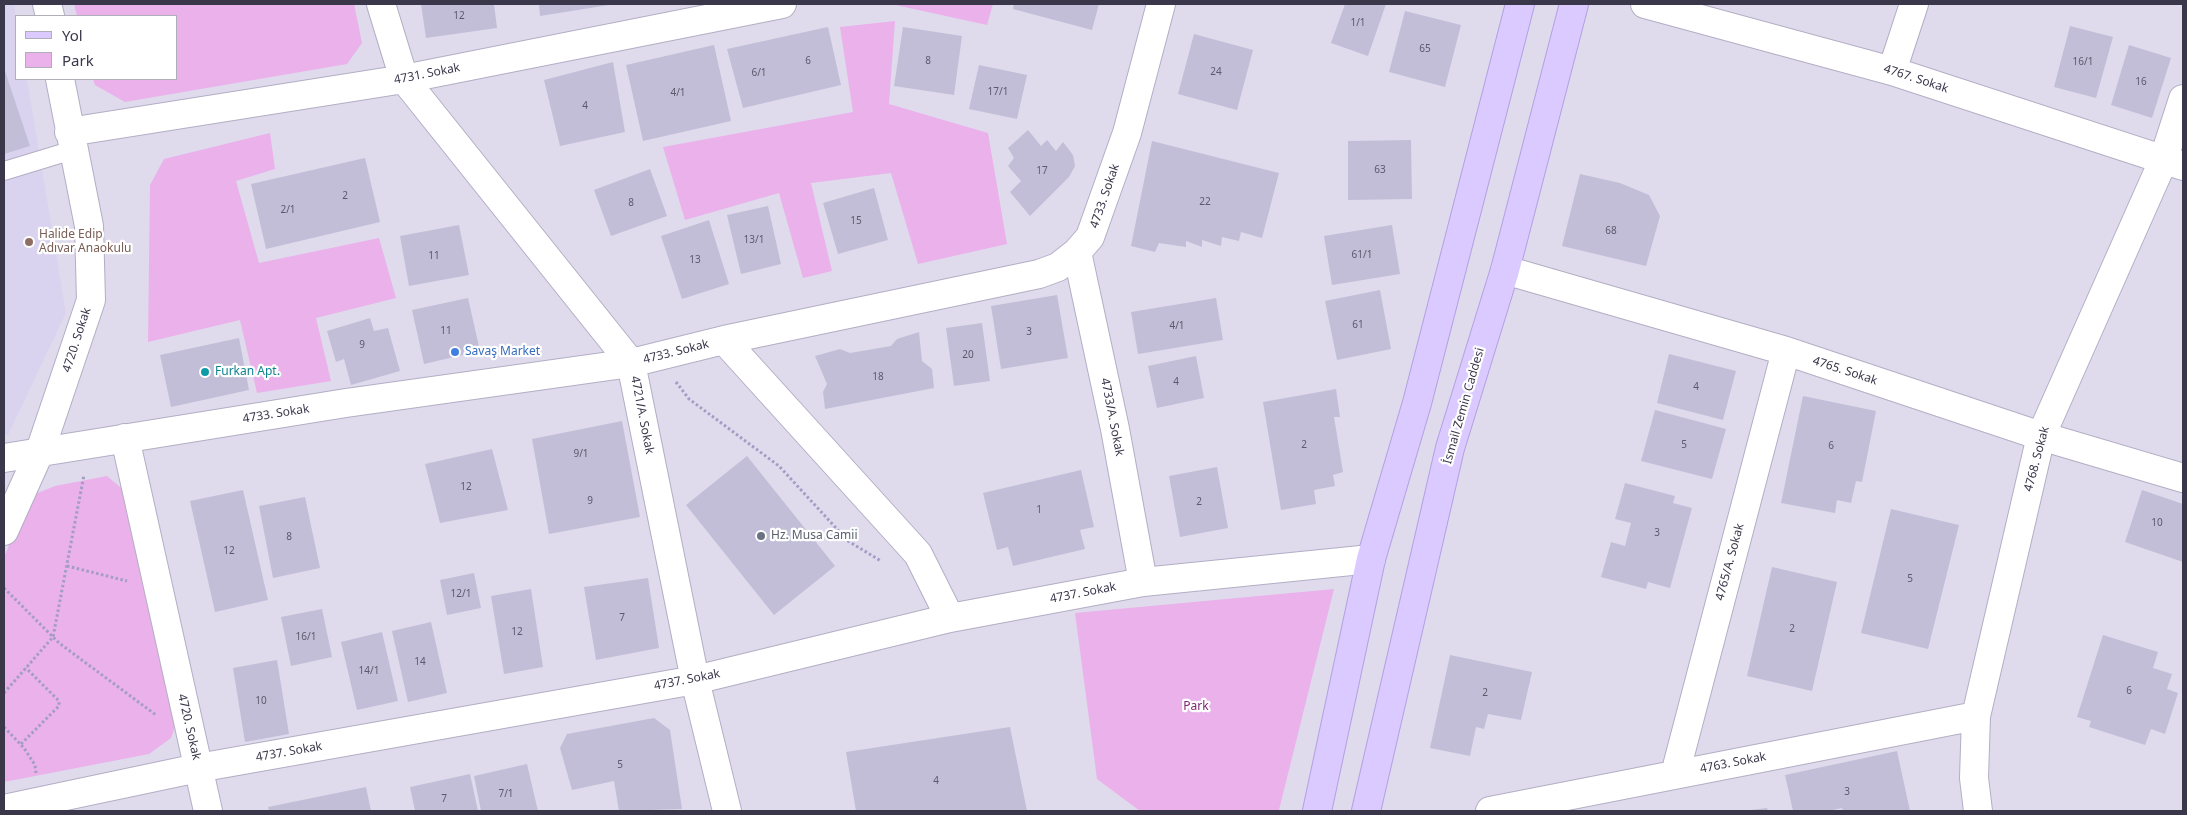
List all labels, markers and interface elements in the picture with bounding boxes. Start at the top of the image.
house number: 12 [453,10,465,22]
legend [15,15,178,80]
house number: 1/1 [1350,17,1366,29]
text: Yol [62,25,83,45]
house number: 65 [1419,43,1431,55]
text: Park [62,50,94,70]
house number: 6 [805,55,811,67]
house number: 8 [925,55,931,67]
house number: 16/1 [2073,56,2093,68]
street label: 4731. Sokak [393,61,461,87]
street label: 4767. Sokak [1882,62,1950,96]
house number: 24 [1210,66,1222,78]
house number: 6/1 [751,67,767,79]
house number: 16 [2135,76,2147,88]
house number: 17/1 [988,86,1008,98]
house number: 4/1 [670,87,686,99]
house number: 4 [582,100,588,112]
street label: 4733. Sokak [1087,162,1123,230]
house number: 63 [1374,164,1386,176]
house number: 17 [1036,165,1048,177]
house number: 2 [342,190,348,202]
house number: 22 [1199,196,1211,208]
house number: 8 [628,197,634,209]
house number: 2/1 [280,204,296,216]
house number: 15 [850,215,862,227]
house number: 68 [1605,225,1617,237]
place label: Halide Edip Adıvar Anaokulu [39,228,131,256]
house number: 13/1 [744,234,764,246]
marker: Halide Edip Adıvar Anaokulu [23,236,35,248]
house number: 61/1 [1352,249,1372,261]
house number: 11 [428,250,440,262]
house number: 13 [689,254,701,266]
street label: 4720. Sokak [60,306,94,374]
house number: 61 [1352,319,1364,331]
house number: 4/1 [1169,320,1185,332]
house number: 11 [440,325,452,337]
house number: 3 [1026,326,1032,338]
street label: 4733. Sokak [642,337,710,367]
house number: 9 [359,339,365,351]
place label: Savaş Market [465,345,540,359]
marker: Savaş Market [449,346,461,358]
street label: İsmail Zemin Caddesi [1441,346,1487,466]
house number: 20 [962,349,974,361]
street label: 4765. Sokak [1811,354,1879,388]
place label: Furkan Apt. [215,365,280,379]
marker: Furkan Apt. [199,366,211,378]
house number: 18 [872,371,884,383]
street label: 4721/A. Sokak [627,375,657,455]
house number: 4 [1173,376,1179,388]
street label: 4733/A. Sokak [1097,377,1127,457]
house number: 4 [1693,381,1699,393]
street label: 4733. Sokak [242,402,310,426]
street label: 4768. Sokak [2021,425,2053,493]
house number: 2 [1301,439,1307,451]
house number: 5 [1681,439,1687,451]
house number: 6 [1828,440,1834,452]
house number: 9/1 [573,448,589,460]
house number: 12 [460,481,472,493]
house number: 9 [587,495,593,507]
house number: 2 [1196,496,1202,508]
house number: 1 [1036,504,1042,516]
house number: 10 [2151,517,2163,529]
street label: 4765/A. Sokak [1713,522,1747,602]
house number: 3 [1654,527,1660,539]
place label: Hz. Musa Camii [771,529,857,543]
marker: Hz. Musa Camii [755,530,767,542]
house number: 8 [286,531,292,543]
house number: 12 [223,545,235,557]
house number: 5 [1907,573,1913,585]
street label: 4737. Sokak [1049,580,1117,606]
house number: 12/1 [451,588,471,600]
house number: 7 [619,612,625,624]
house number: 2 [1789,623,1795,635]
house number: 12 [511,626,523,638]
house number: 16/1 [296,631,316,643]
house number: 14 [414,656,426,668]
house number: 14/1 [359,665,379,677]
street label: 4737. Sokak [653,667,721,693]
house number: 6 [2126,685,2132,697]
house number: 2 [1482,687,1488,699]
street label: 4720. Sokak [174,693,204,761]
house number: 10 [255,695,267,707]
park label: Park [1183,700,1209,714]
street label: 4737. Sokak [255,739,323,765]
street label: 4763. Sokak [1699,750,1767,776]
house number: 5 [617,759,623,771]
house number: 4 [933,775,939,787]
house number: 3 [1844,786,1850,798]
house number: 7/1 [498,788,514,800]
house number: 7 [441,793,447,805]

